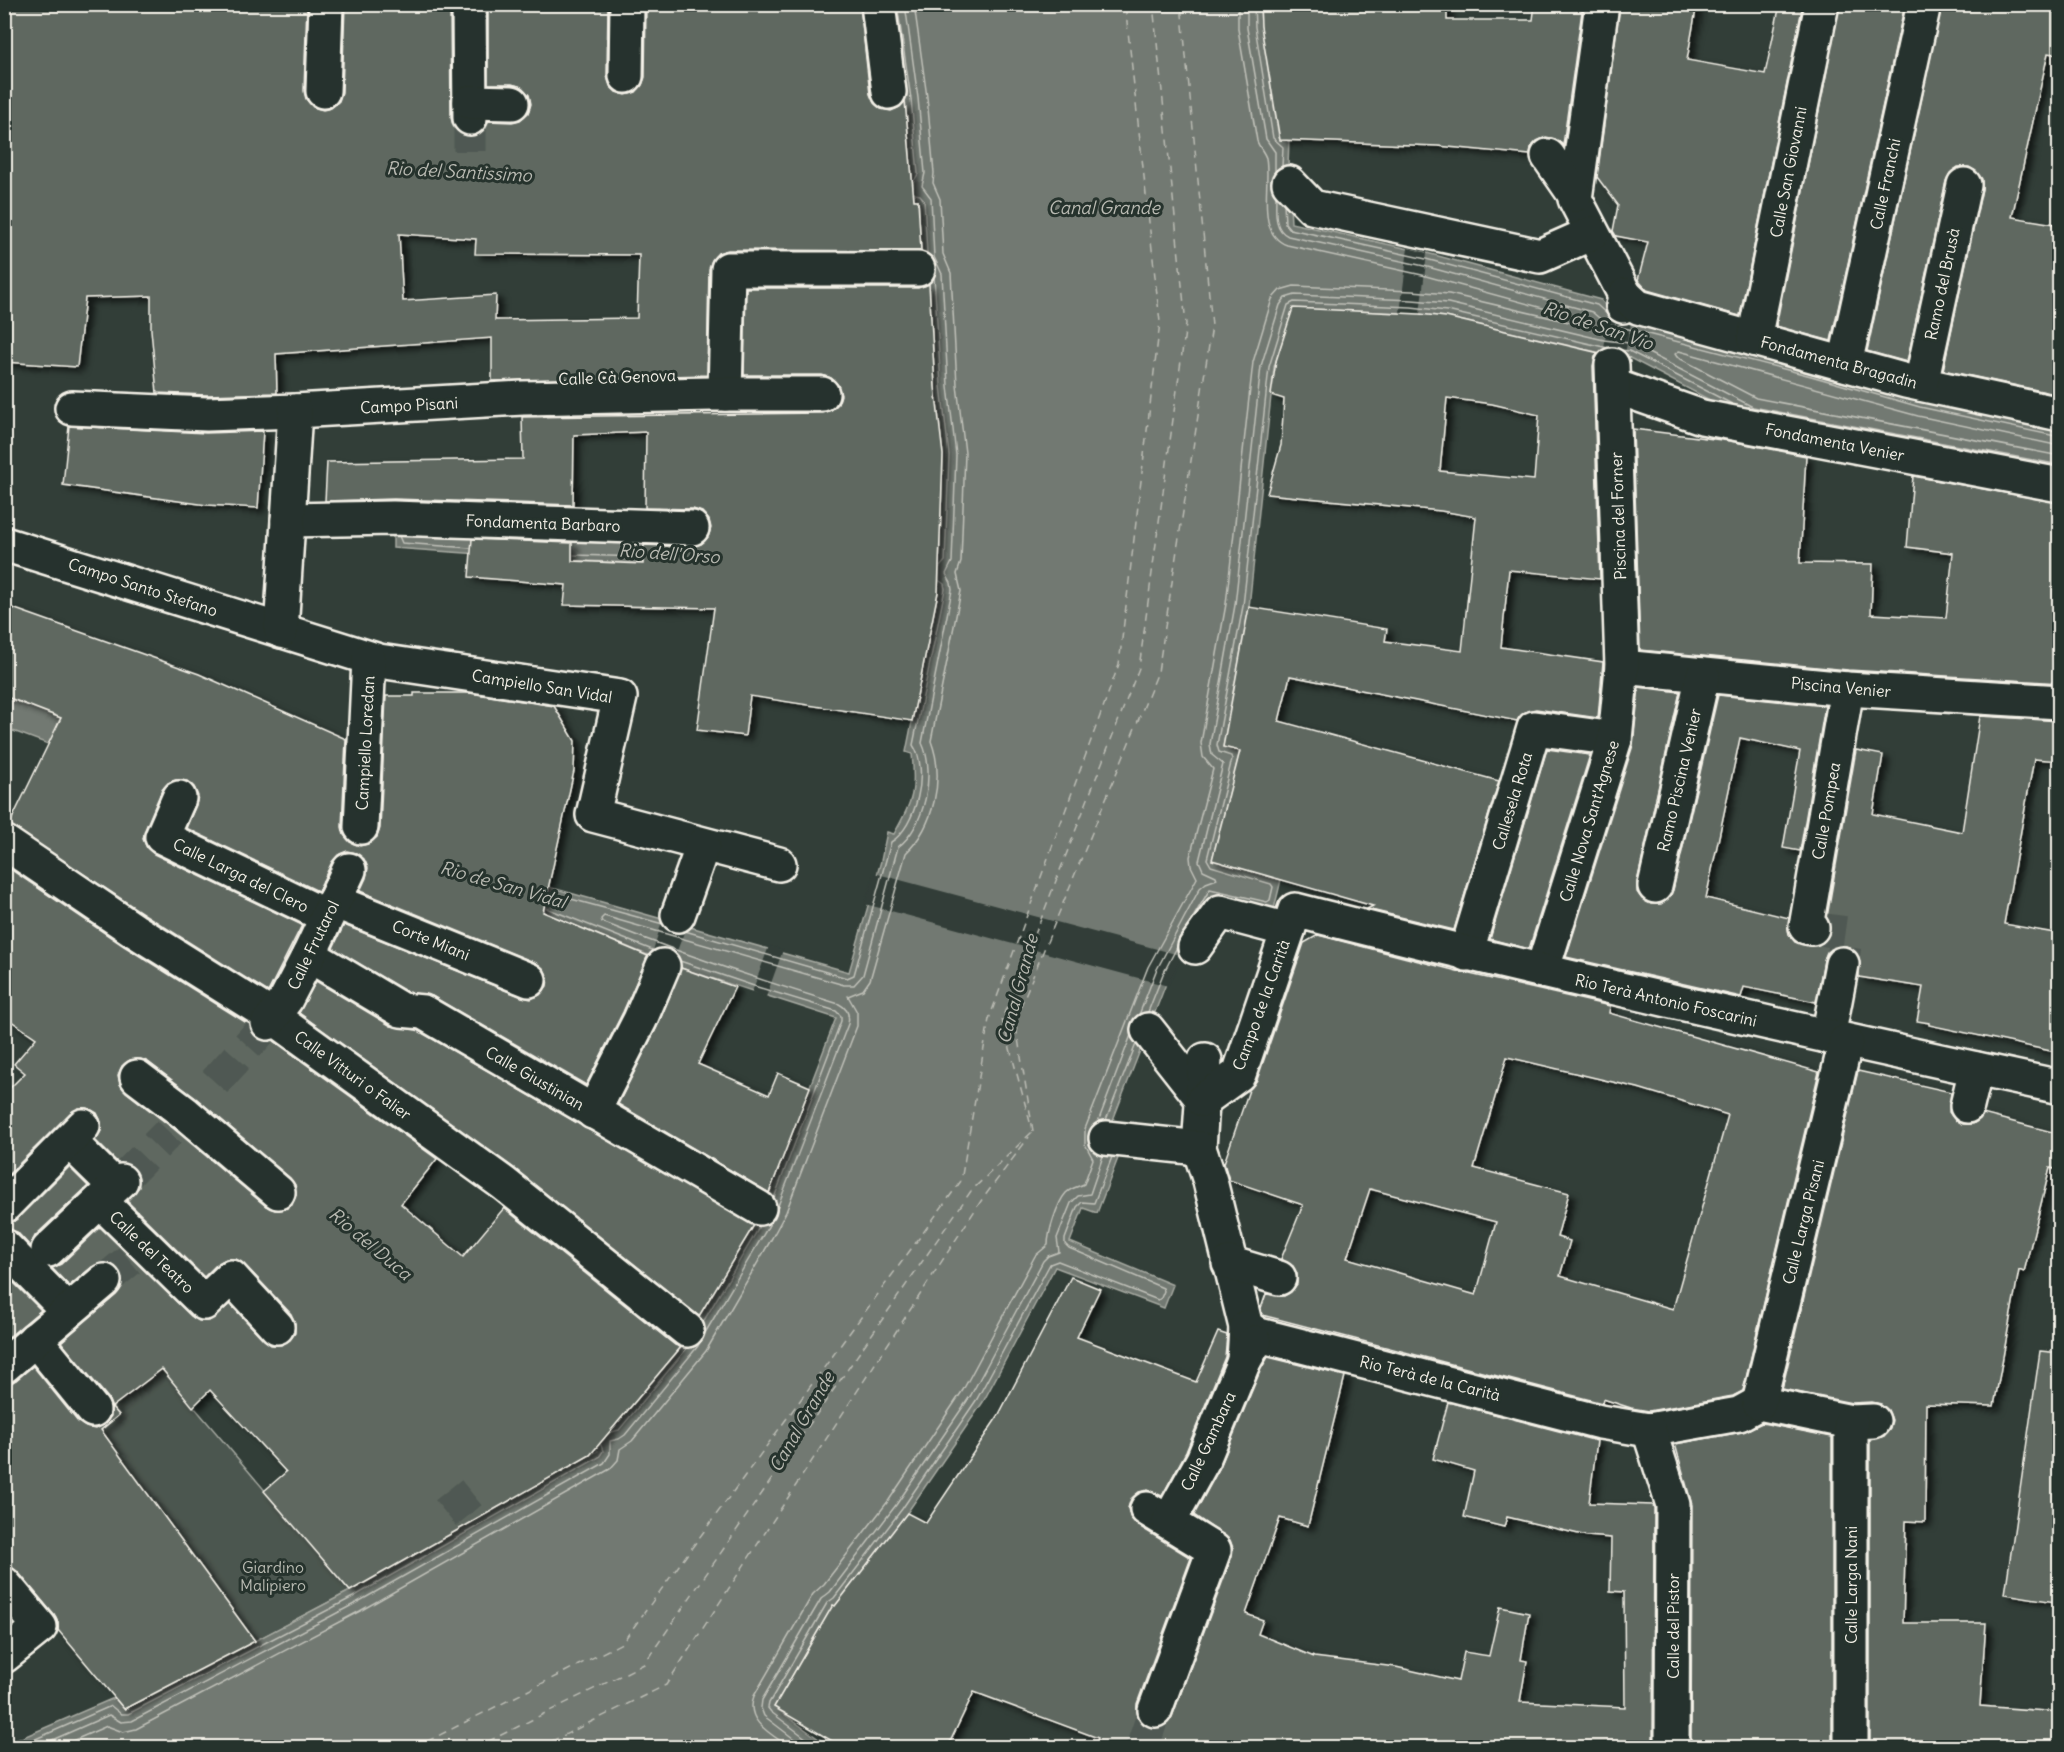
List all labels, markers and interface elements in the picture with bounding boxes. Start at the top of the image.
street label: Calle San Giovanni [1765,105,1811,239]
street label: Calle Franchi [1866,136,1904,232]
water label: Rio del Santissimo [386,156,533,187]
water label: Canal Grande [1048,196,1161,219]
street label: Ramo del Brusà [1920,226,1964,342]
water label: Rio de San Vio [1540,296,1657,355]
street label: Fondamenta Bragadin [1758,331,1920,393]
street label: Calle Cà Genova [558,365,676,389]
street label: Campo Pisani [360,392,458,418]
street label: Fondamenta Venier [1764,419,1907,465]
street label: Piscina del Forner [1606,451,1630,580]
street label: Fondamenta Barbaro [465,510,621,536]
water label: Rio dell'Orso [618,539,721,569]
street label: Campo Santo Stefano [66,553,220,621]
street label: Campiello San Vidal [470,665,614,707]
street label: Piscina Venier [1790,673,1892,701]
street label: Campiello Loredan [351,675,379,811]
street label: Ramo Piscina Venier [1653,706,1705,854]
street label: Calle Nova Sant'Agnese [1555,738,1623,904]
street label: Callesela Rota [1488,750,1536,852]
street label: Calle Pompea [1808,761,1844,861]
street label: Calle Larga del Clero [170,833,312,917]
water label: Rio de San Vidal [438,856,571,914]
street label: Calle Frutarol [283,897,343,993]
street label: Corte Miani [389,915,473,965]
water label: Canal Grande [992,931,1043,1046]
street label: Campo de la Carità [1228,937,1294,1073]
street label: Rio Terà Antonio Foscarini [1573,969,1759,1031]
street label: Calle Vitturi o Falier [291,1026,416,1124]
street label: Calle Giustinian [482,1042,588,1114]
street label: Calle Larga Pisani [1778,1158,1828,1286]
water label: Rio del Duca [324,1202,418,1286]
street label: Calle del Teatro [105,1207,199,1297]
street label: Rio Terà de la Carità [1358,1351,1502,1405]
water label: Canal Grande [764,1366,840,1476]
street label: Calle Gambara [1176,1388,1240,1494]
street label: Calle Larga Nani [1841,1526,1861,1644]
park label: Giardino Malipiero [240,1557,306,1595]
street label: Calle del Pistor [1663,1573,1683,1679]

